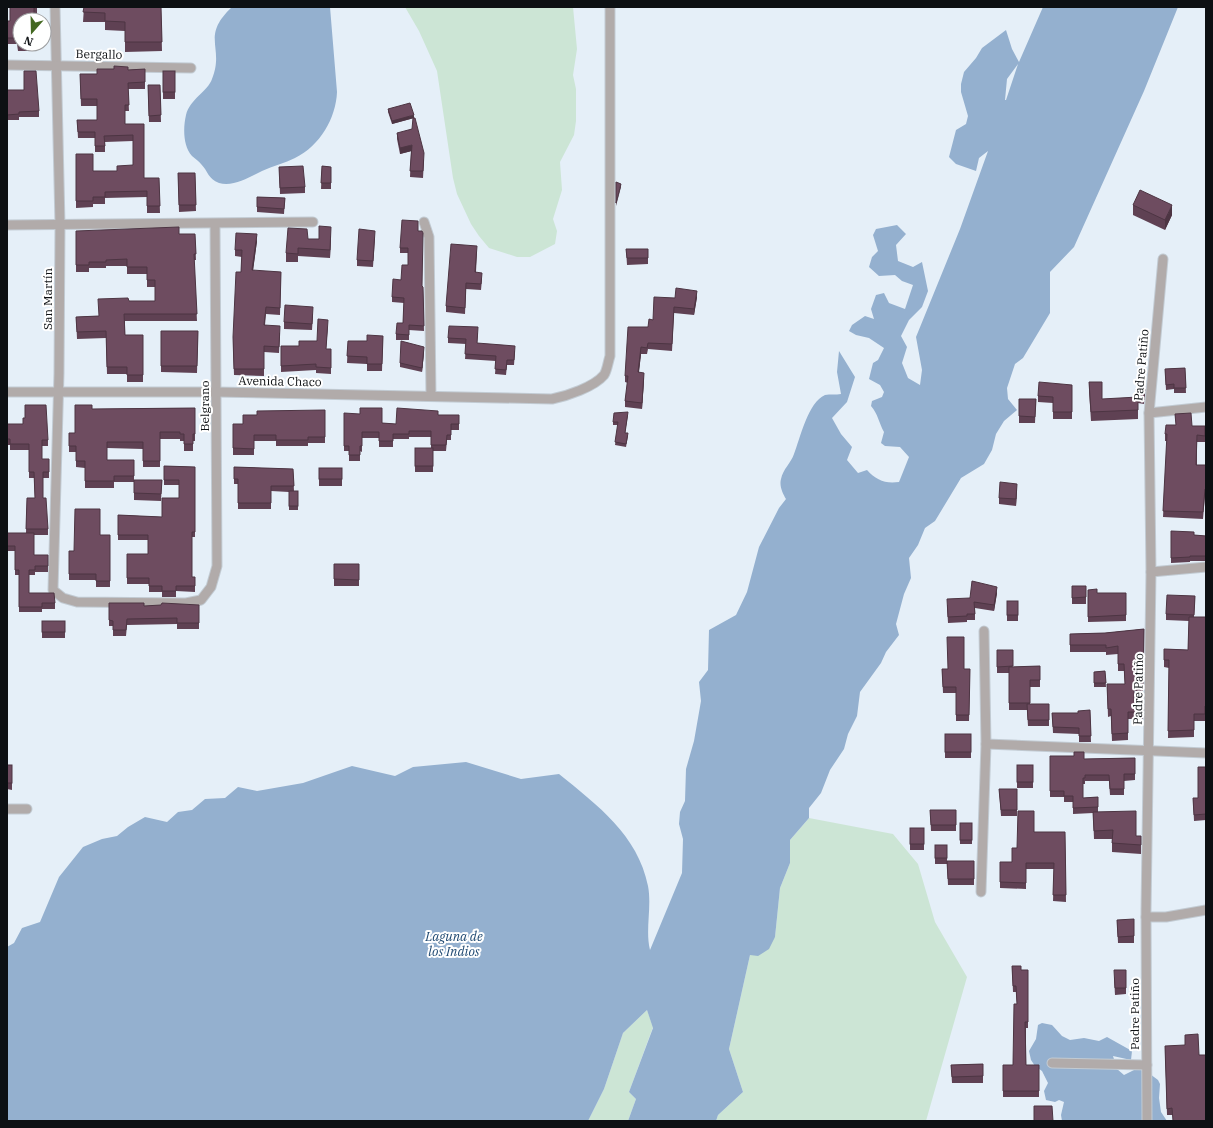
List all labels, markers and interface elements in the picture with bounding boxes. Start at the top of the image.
north arrow [12,12,52,52]
text: N [22,33,35,49]
street label: Bergallo [75,46,123,62]
street label: San Martín [40,268,55,330]
street label: Padre Patiño [1130,328,1152,401]
street label: Avenida Chaco [238,373,322,389]
street label: Belgrano [197,380,212,431]
street label: Padre Patiño [1130,653,1146,725]
water label: Laguna de los Indios [424,928,483,960]
street label: Padre Patiño [1127,978,1142,1050]

